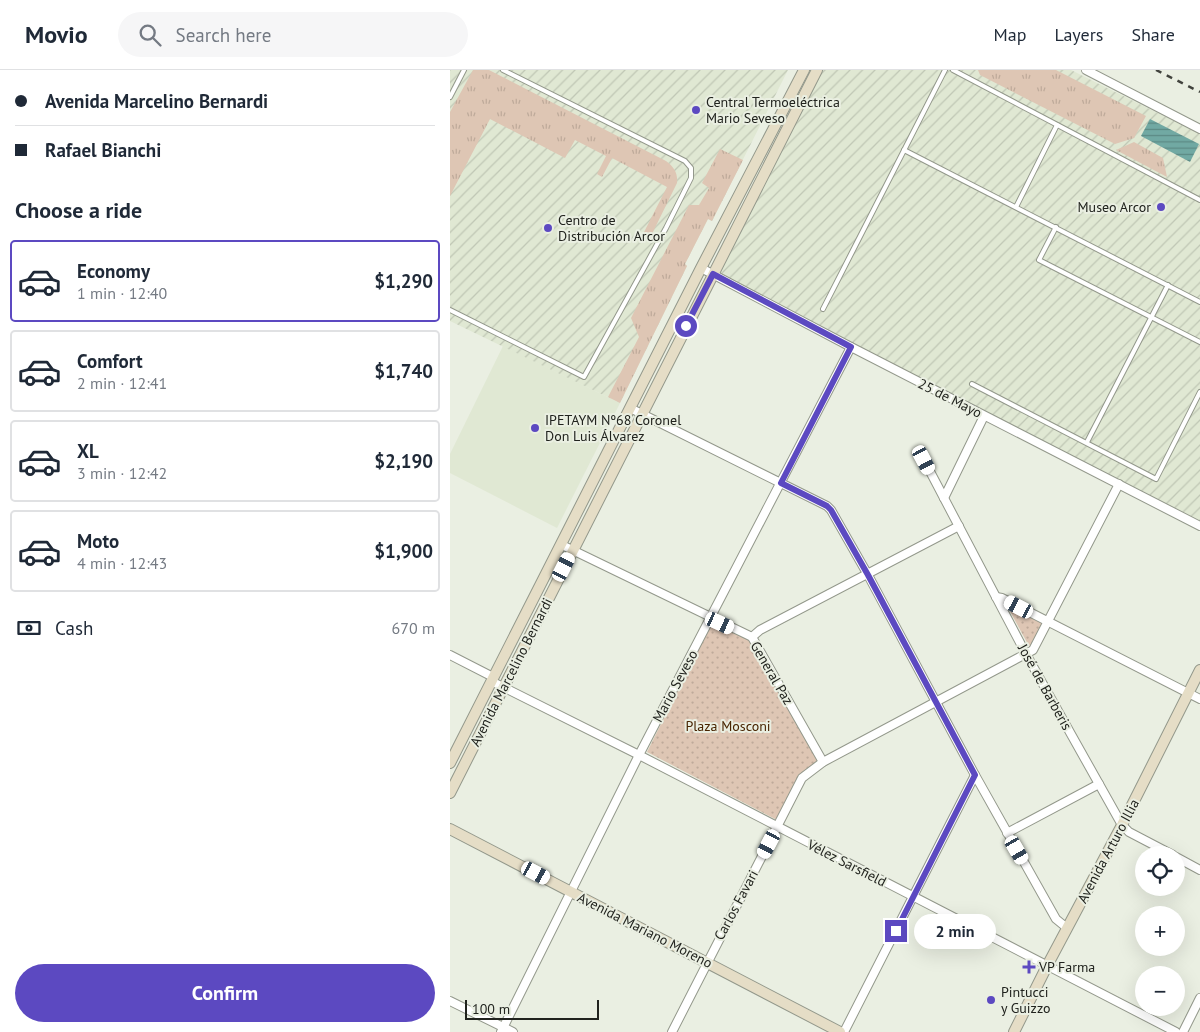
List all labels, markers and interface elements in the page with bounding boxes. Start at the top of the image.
search box [118,12,468,57]
text: Movio [25,19,88,50]
icon: search [136,21,164,49]
text: Search here [176,23,271,47]
text: Map [994,23,1026,46]
text: Layers [1054,23,1103,46]
text: Share [1131,23,1175,46]
text: Avenida Marcelino Bernardi [45,89,268,113]
place label: Central Termoeléctrica Mario Seveso [706,93,840,127]
marker: Central Termoeléctrica Mario Seveso [690,104,702,116]
text: Rafael Bianchi [45,138,161,162]
text: Choose a ride [15,196,142,224]
place label: Museo Arcor [1078,198,1151,216]
marker: Museo Arcor [1155,201,1167,213]
place label: Centro de Distribución Arcor [558,211,665,245]
marker: Centro de Distribución Arcor [542,222,554,234]
icon: car [17,259,62,304]
text: Economy [77,259,150,283]
text: $1,290 [374,269,433,293]
text: 1 min · 12:40 [77,283,167,303]
route start [675,315,697,337]
icon: car [17,349,62,394]
text: Comfort [77,349,143,373]
text: $1,740 [374,359,433,383]
text: 2 min · 12:41 [77,373,167,393]
street label: 25 de Mayo [915,374,985,422]
place label: IPETAYM Nº68 Coronel Don Luis Álvarez [545,411,681,445]
marker: IPETAYM Nº68 Coronel Don Luis Álvarez [529,422,541,434]
icon: car [17,439,62,484]
text: XL [77,439,99,463]
car [910,443,937,477]
text: $2,190 [374,449,433,473]
text: 3 min · 12:42 [77,463,167,483]
icon: car [17,529,62,574]
text: Moto [77,529,119,553]
text: $1,900 [374,539,433,563]
car [550,550,577,584]
text: 4 min · 12:43 [77,553,167,573]
car [1002,594,1035,620]
street label: Avenida Marcelino Bernardi [466,595,556,749]
car [703,610,736,636]
icon: cash [15,614,43,642]
text: Cash [55,616,93,640]
text: 670 m [392,618,435,638]
street label: General Paz [747,638,797,708]
street label: José de Barberis [1013,640,1076,733]
street label: Mario Seveso [648,647,702,725]
park label: Plaza Mosconi [685,717,771,735]
street label: Avenida Arturo Illia [1073,796,1143,906]
car [755,827,782,861]
car [1003,833,1030,867]
street label: Vélez Sarsfield [804,835,889,891]
map controls [1135,846,1185,1016]
button: locate [1135,846,1185,896]
car [519,859,552,887]
street label: Carlos Favari [710,867,762,943]
street label: Avenida Mariano Moreno [575,888,715,972]
button: + [1135,906,1185,956]
callout: 2 min [914,914,996,948]
route end [885,920,907,942]
text: 2 min [935,921,975,941]
place label: VP Farma [1038,958,1095,976]
marker: VP Farma [1023,961,1035,973]
button: Confirm [15,964,435,1022]
button: − [1135,966,1185,1016]
place label: Pintucci y Guizzo [1001,983,1050,1017]
marker: Pintucci y Guizzo [985,994,997,1006]
scale bar [465,997,599,1020]
text: 100 m [472,1000,510,1018]

